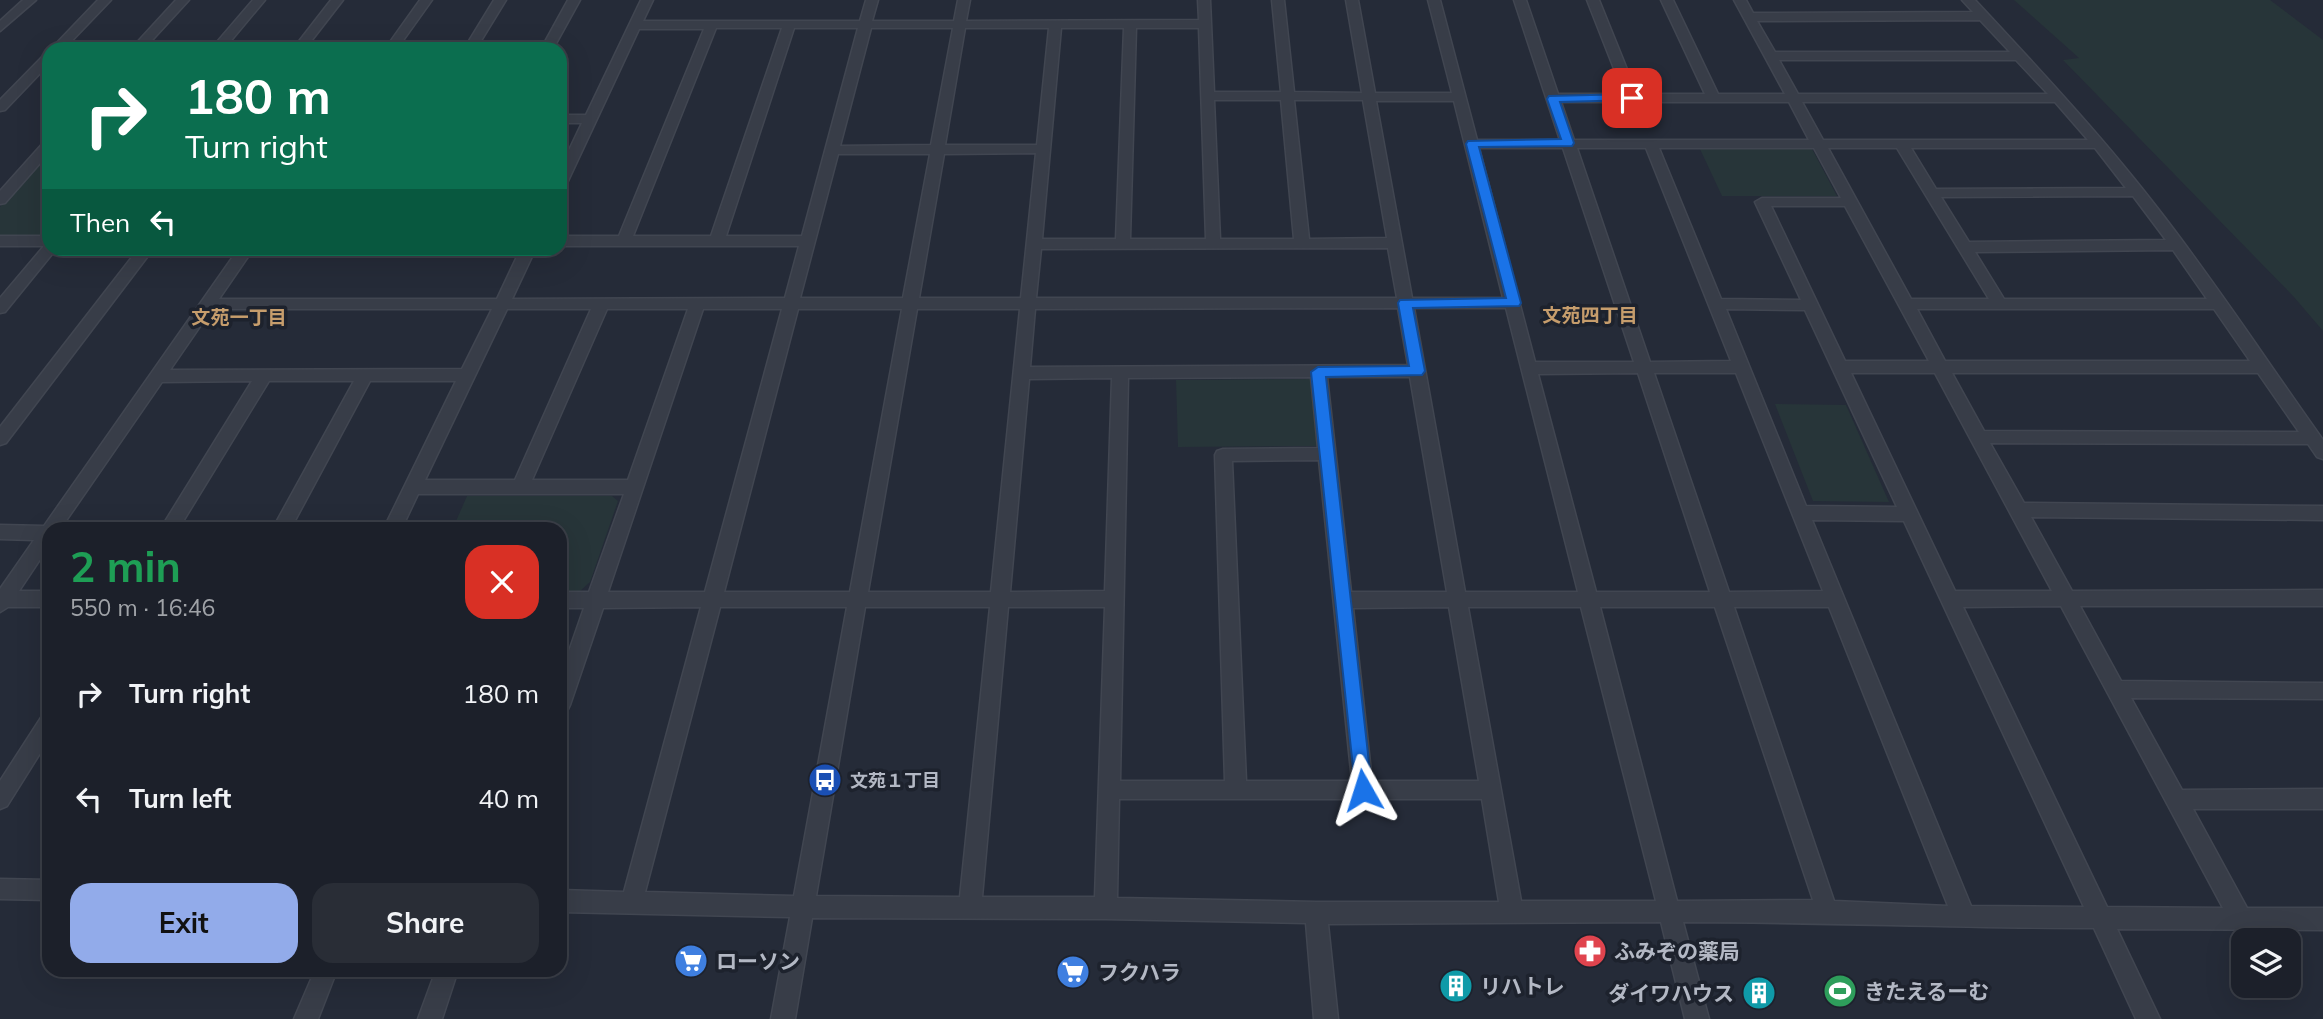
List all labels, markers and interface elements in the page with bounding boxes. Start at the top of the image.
text: 180 m [185,65,331,126]
pin [1602,68,1662,128]
icon: right [70,70,161,161]
icon: arrive [1613,79,1651,117]
text: Turn right [185,126,328,166]
icon: left [144,203,182,241]
text: Then [70,206,130,239]
district label: 文苑四丁目 [1542,303,1638,327]
district label: 文苑一丁目 [191,305,287,329]
text: 2 min [70,540,181,593]
button: close [465,545,539,619]
text: 550 m · 16:46 [70,593,215,622]
icon: right [70,675,108,713]
text: Turn right [129,677,250,710]
text: 180 m [463,677,539,710]
position arrow [1326,753,1400,827]
bus stop icon: 文苑１丁目 [806,761,844,799]
place label: 文苑１丁目 [850,769,940,792]
icon: left [70,780,108,818]
text: Turn left [129,782,231,815]
text: 40 m [478,782,539,815]
button: Exit [70,883,298,963]
button: Share [312,883,539,963]
map controls [2231,928,2301,998]
button: layers [2231,928,2301,998]
pharmacy icon: ふみぞの薬局 [1571,932,1609,970]
place label: ふみぞの薬局 [1614,938,1740,964]
supermarket icon: ローソン [672,942,710,980]
place label: ローソン [716,948,800,974]
supermarket icon: フクハラ [1054,953,1092,991]
place label: フクハラ [1098,959,1181,985]
building icon: リハトレ [1437,967,1475,1005]
sports icon: きたえるーむ [1821,972,1859,1010]
place label: リハトレ [1480,973,1565,999]
building icon: ダイワハウス [1740,974,1778,1012]
place label: きたえるーむ [1864,978,1989,1004]
place label: ダイワハウス [1608,980,1734,1006]

